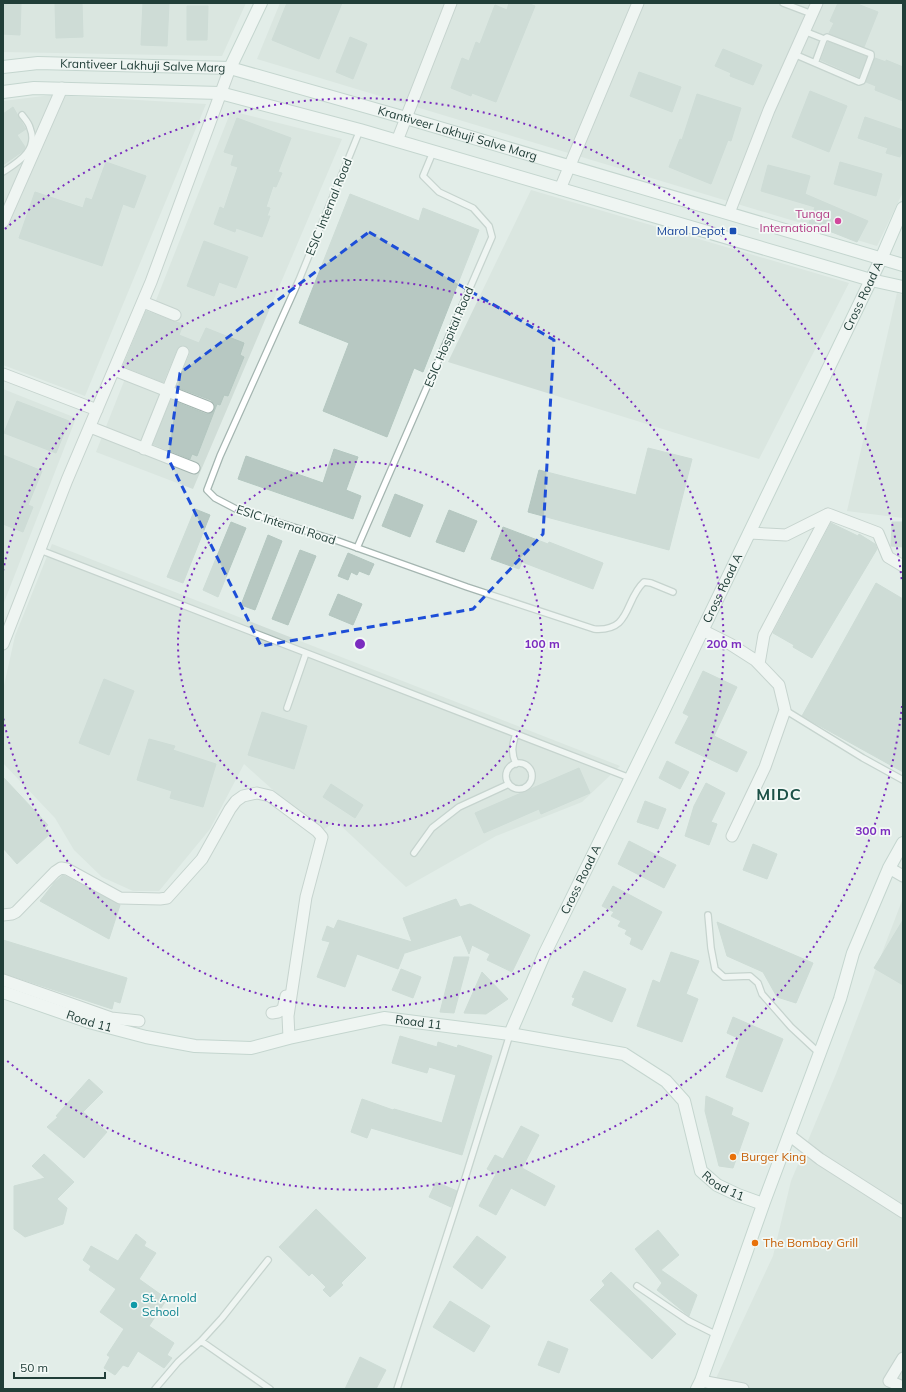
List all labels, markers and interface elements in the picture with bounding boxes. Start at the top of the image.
street label: Krantiveer Lakhuji Salve Marg [60,56,226,75]
street label: Krantiveer Lakhuji Salve Marg [376,102,539,163]
street label: ESIC Internal Road [302,156,355,258]
place label: Tunga International [760,206,830,235]
marker: Tunga International [833,216,843,226]
place label: Marol Depot [657,223,725,238]
marker: Marol Depot [728,226,738,236]
street label: Cross Road A [839,258,886,333]
street label: ESIC Hospital Road [421,284,476,389]
street label: ESIC Internal Road [235,501,338,548]
street label: Cross Road A [699,550,745,625]
text: 100 m [524,636,560,651]
text: 200 m [706,636,742,651]
centre of rings [353,637,367,651]
district label: MIDC [756,784,802,804]
text: 300 m [855,823,891,838]
street label: Cross Road A [557,842,604,917]
street label: Road 11 [64,1007,114,1035]
street label: Road 11 [394,1011,443,1032]
place label: Burger King [741,1149,806,1164]
marker: Burger King [728,1152,738,1162]
street label: Road 11 [699,1167,746,1204]
place label: The Bombay Grill [763,1235,858,1250]
marker: The Bombay Grill [750,1238,760,1248]
place label: St. Arnold School [142,1290,197,1319]
marker: St. Arnold School [129,1300,139,1310]
scale bar [14,1354,105,1380]
text: 50 m [20,1360,48,1375]

